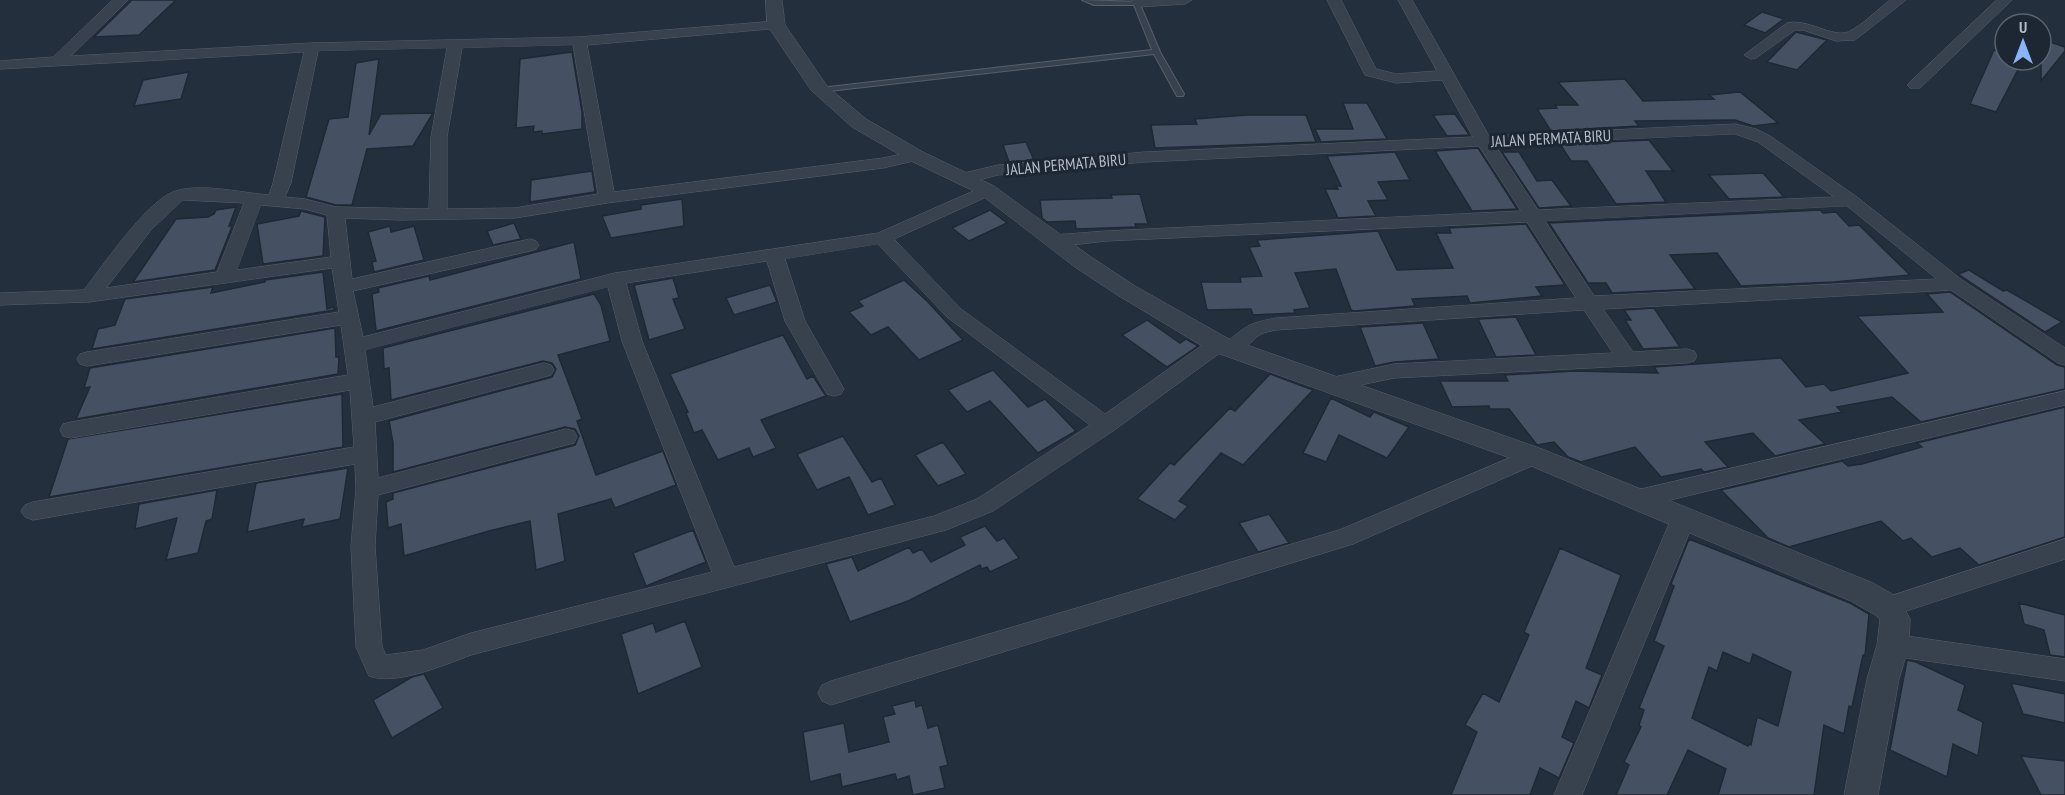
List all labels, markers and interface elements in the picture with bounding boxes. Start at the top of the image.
north arrow [1993,12,2053,72]
text: U [2019,17,2027,37]
street label: JALAN PERMATA BIRU [1489,125,1612,151]
street label: JALAN PERMATA BIRU [1004,149,1127,179]

